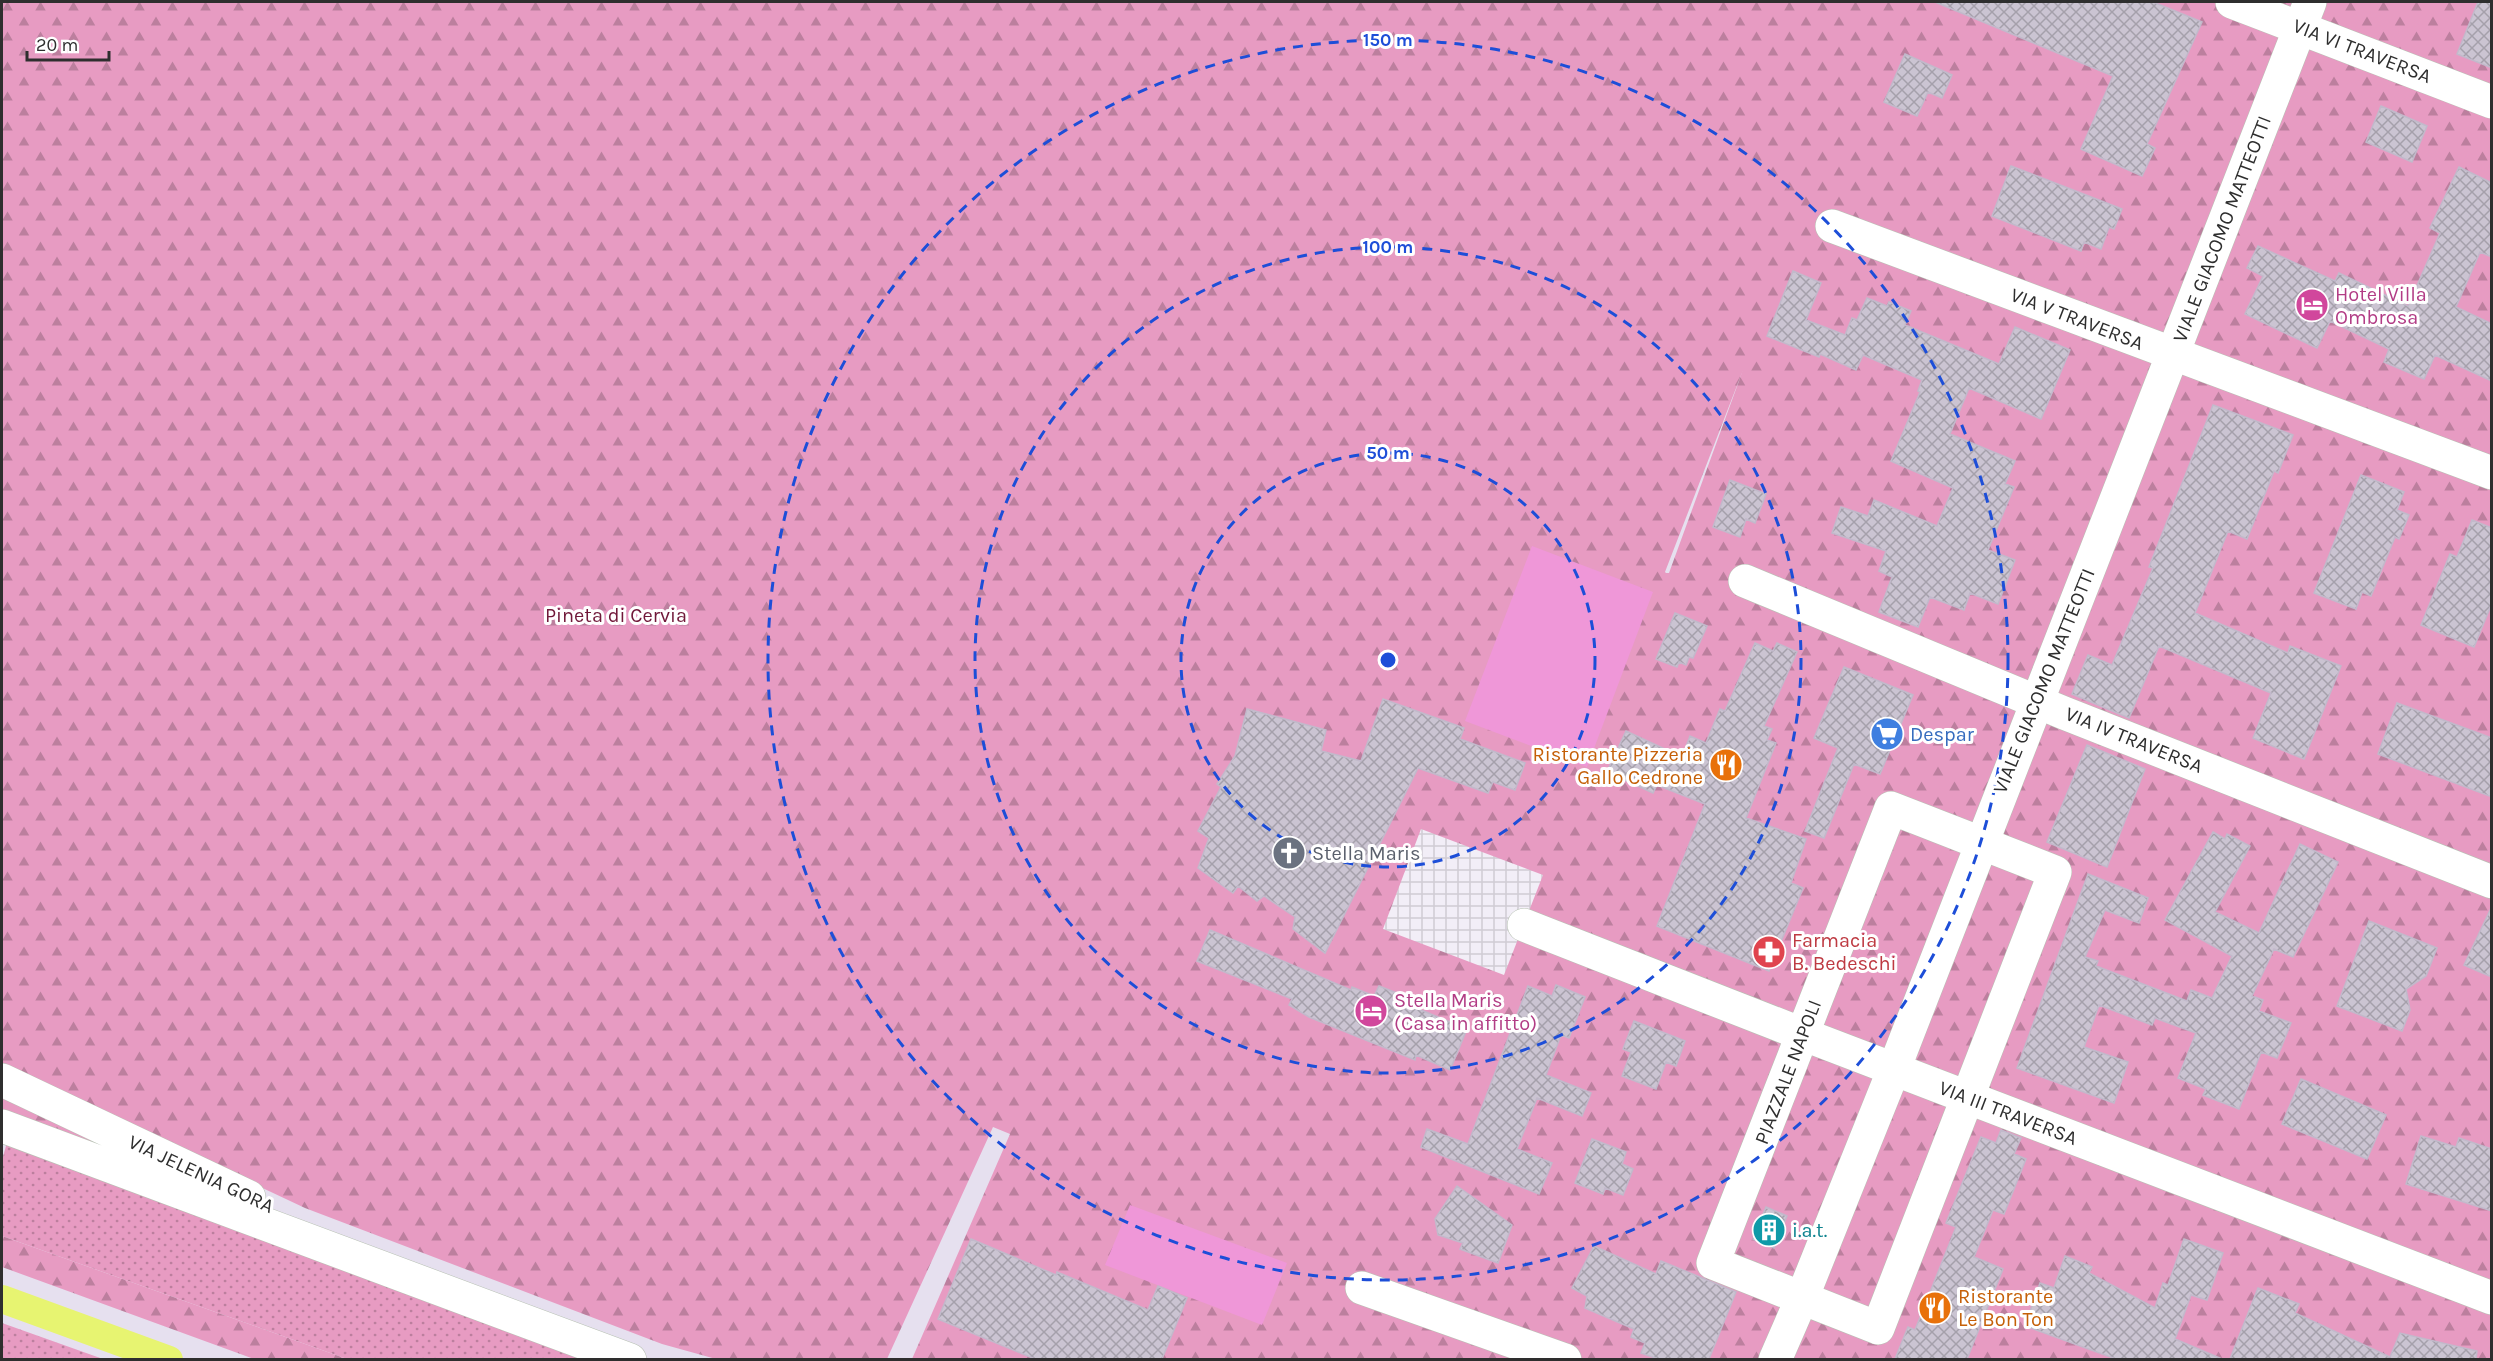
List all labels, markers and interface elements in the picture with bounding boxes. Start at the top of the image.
street label: VIA VI TRAVERSA [2290,14,2434,88]
scale bar [27,24,110,62]
text: 150 m [1363,29,1413,51]
text: 20 m [36,34,78,56]
street label: VIALE GIACOMO MATTEOTTI [2168,112,2276,346]
text: 100 m [1363,236,1413,258]
street label: VIA V TRAVERSA [2007,283,2147,355]
place label: Hotel Villa Ombrosa [2335,283,2427,329]
hotel icon: Hotel Villa Ombrosa [2294,287,2330,323]
text: 50 m [1366,442,1410,464]
street label: VIALE GIACOMO MATTEOTTI [1988,565,2100,797]
park label: Pineta di Cervia [545,604,687,627]
centre of rings [1378,650,1398,670]
street label: VIA IV TRAVERSA [2062,702,2206,778]
supermarket icon: Despar [1869,716,1905,752]
place label: Despar [1910,723,1975,746]
place label: Ristorante Pizzeria Gallo Cedrone [1533,743,1703,789]
restaurant icon: Ristorante Pizzeria Gallo Cedrone [1708,747,1744,783]
church icon: Stella Maris [1271,835,1307,871]
place label: Stella Maris [1312,842,1421,865]
place label: Farmacia B. Bedeschi [1792,929,1896,975]
pharmacy icon: Farmacia B. Bedeschi [1751,934,1787,970]
place label: Stella Maris (Casa in affitto) [1394,989,1537,1035]
hotel icon: Stella Maris (Casa in affitto) [1353,993,1389,1029]
street label: PIAZZALE NAPOLI [1750,997,1826,1147]
street label: VIA III TRAVERSA [1936,1076,2080,1150]
street label: VIA JELENIA GORA [125,1130,277,1218]
building icon: i.a.t. [1751,1212,1787,1248]
place label: i.a.t. [1792,1219,1827,1242]
place label: Ristorante Le Bon Ton [1958,1285,2054,1331]
restaurant icon: Ristorante Le Bon Ton [1917,1290,1953,1326]

